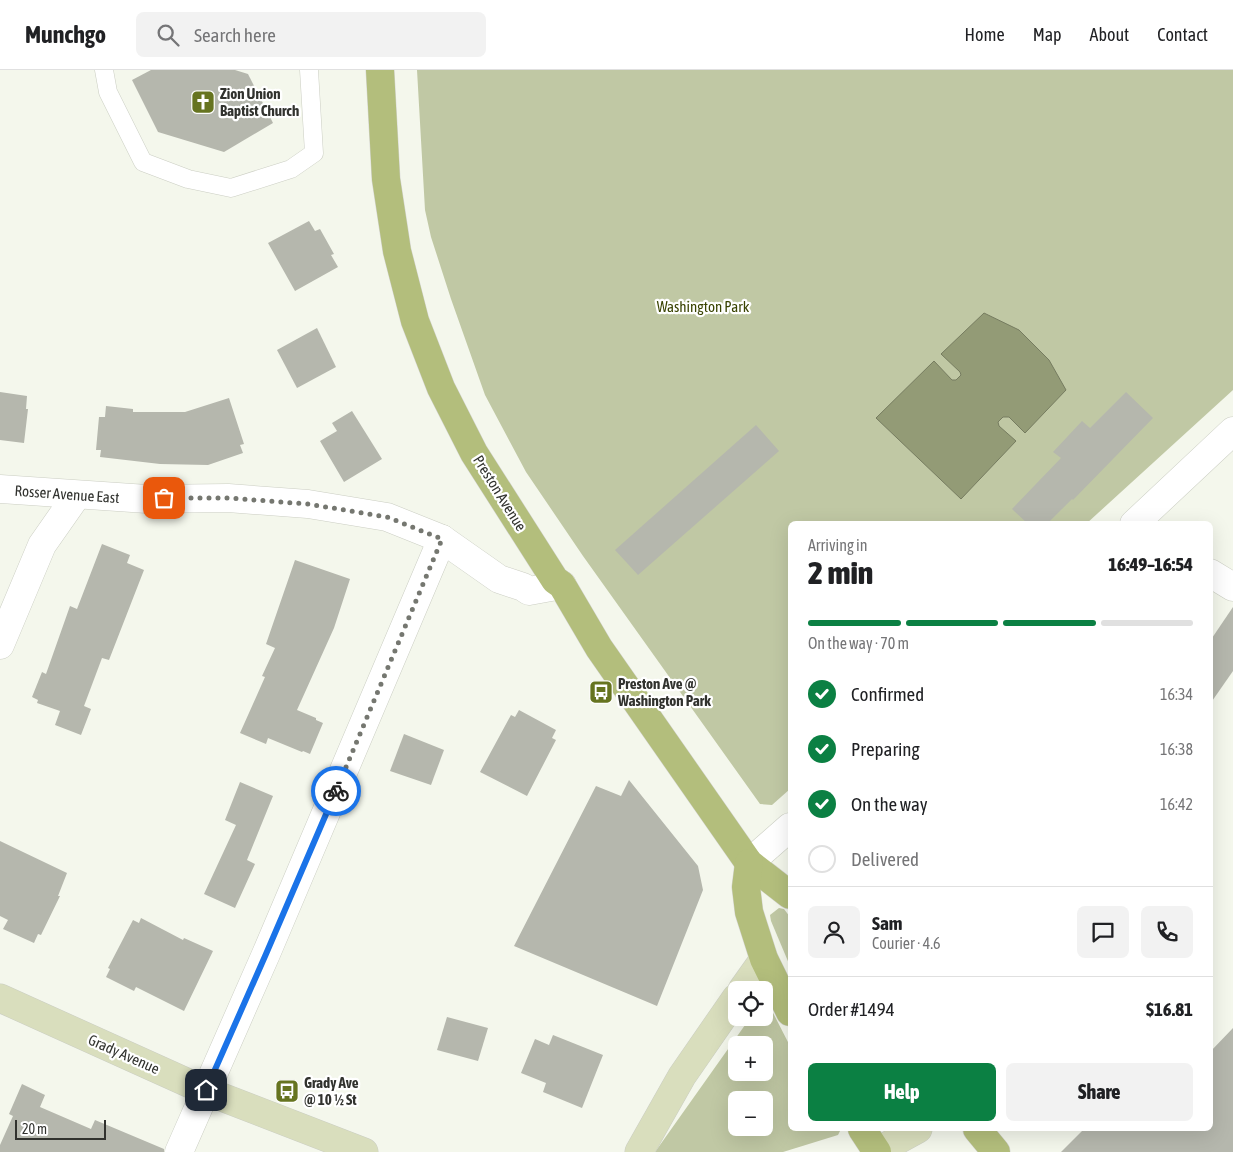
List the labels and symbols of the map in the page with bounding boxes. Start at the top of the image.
place label: Zion Union Baptist Church [220,85,299,119]
church icon: Zion Union Baptist Church [190,89,216,115]
park label: Washington Park [657,298,750,315]
street label: Preston Avenue [470,452,530,534]
pin [143,477,185,519]
street label: Rosser Avenue East [14,482,120,506]
place label: Preston Ave @ Washington Park [617,675,711,709]
bus stop icon: Preston Ave @ Washington Park [588,679,614,705]
courier [311,766,361,816]
street label: Grady Avenue [86,1031,162,1077]
pin [185,1069,227,1111]
place label: Grady Ave @ 10 ½ St [304,1074,359,1108]
bus stop icon: Grady Ave @ 10 ½ St [274,1078,300,1104]
scale bar [15,1117,106,1140]

